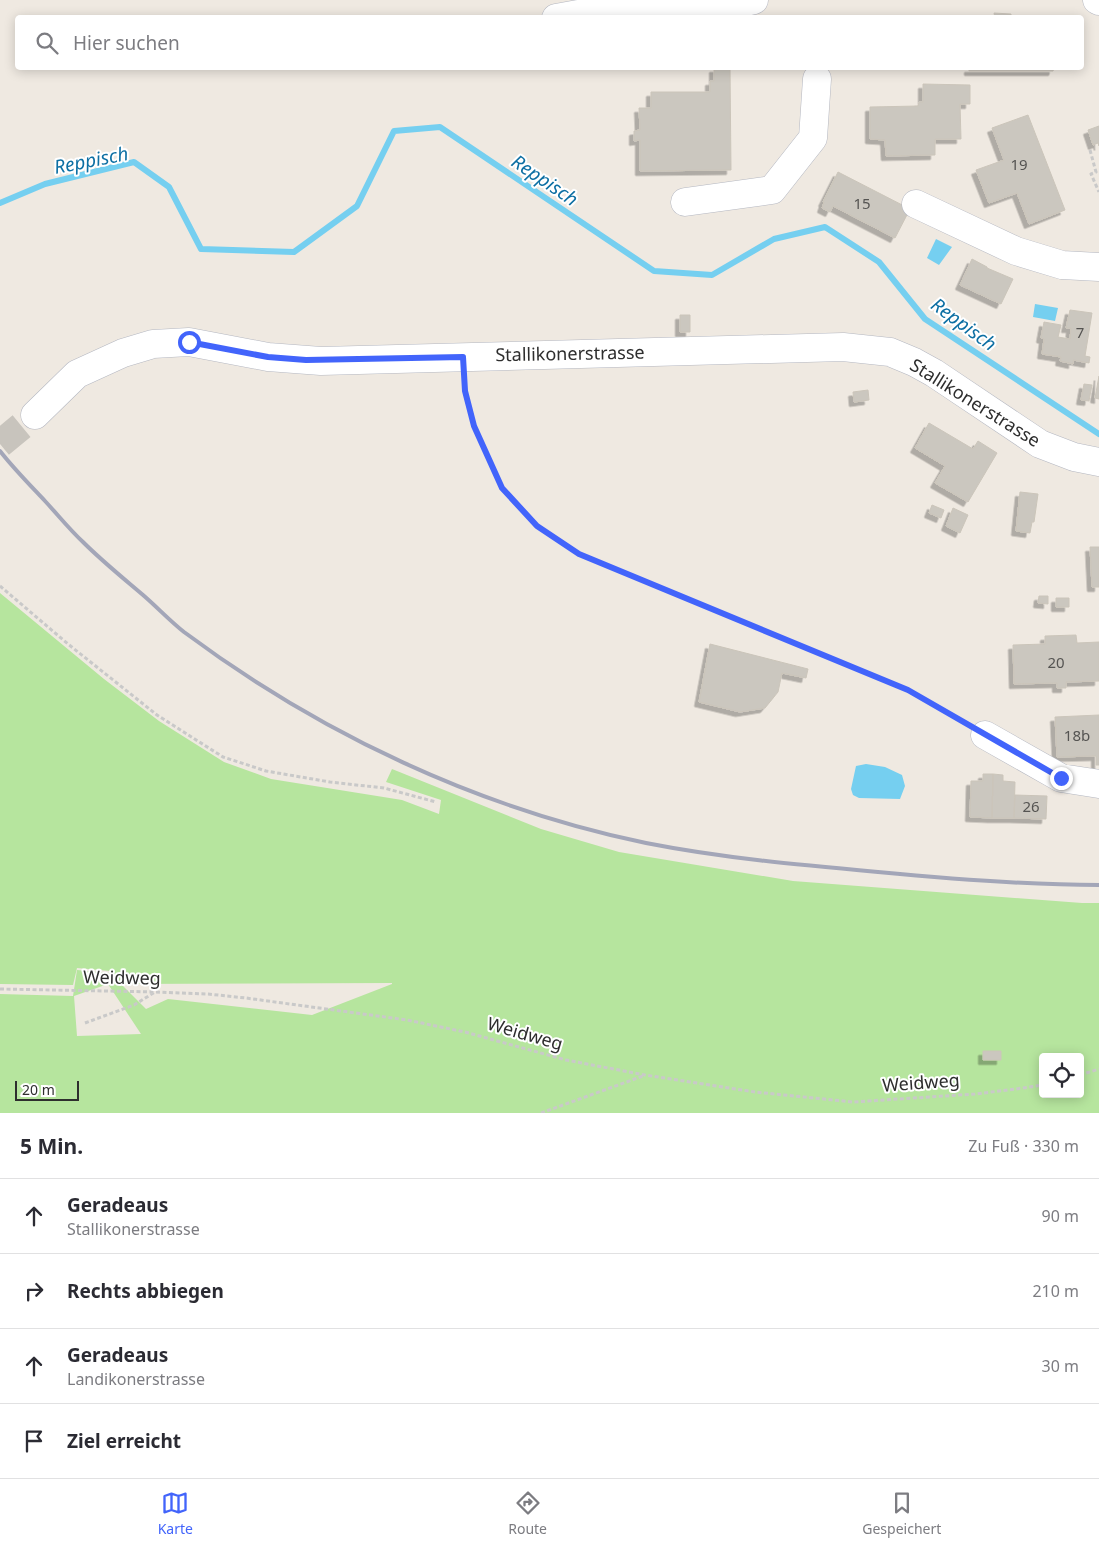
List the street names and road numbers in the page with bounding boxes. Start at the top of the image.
street label: Stallikonerstrasse [495,340,645,366]
street label: Stallikonerstrasse [906,352,1045,452]
street label: Weidweg [83,964,161,990]
street label: Weidweg [485,1011,566,1055]
street label: Weidweg [881,1067,960,1097]

